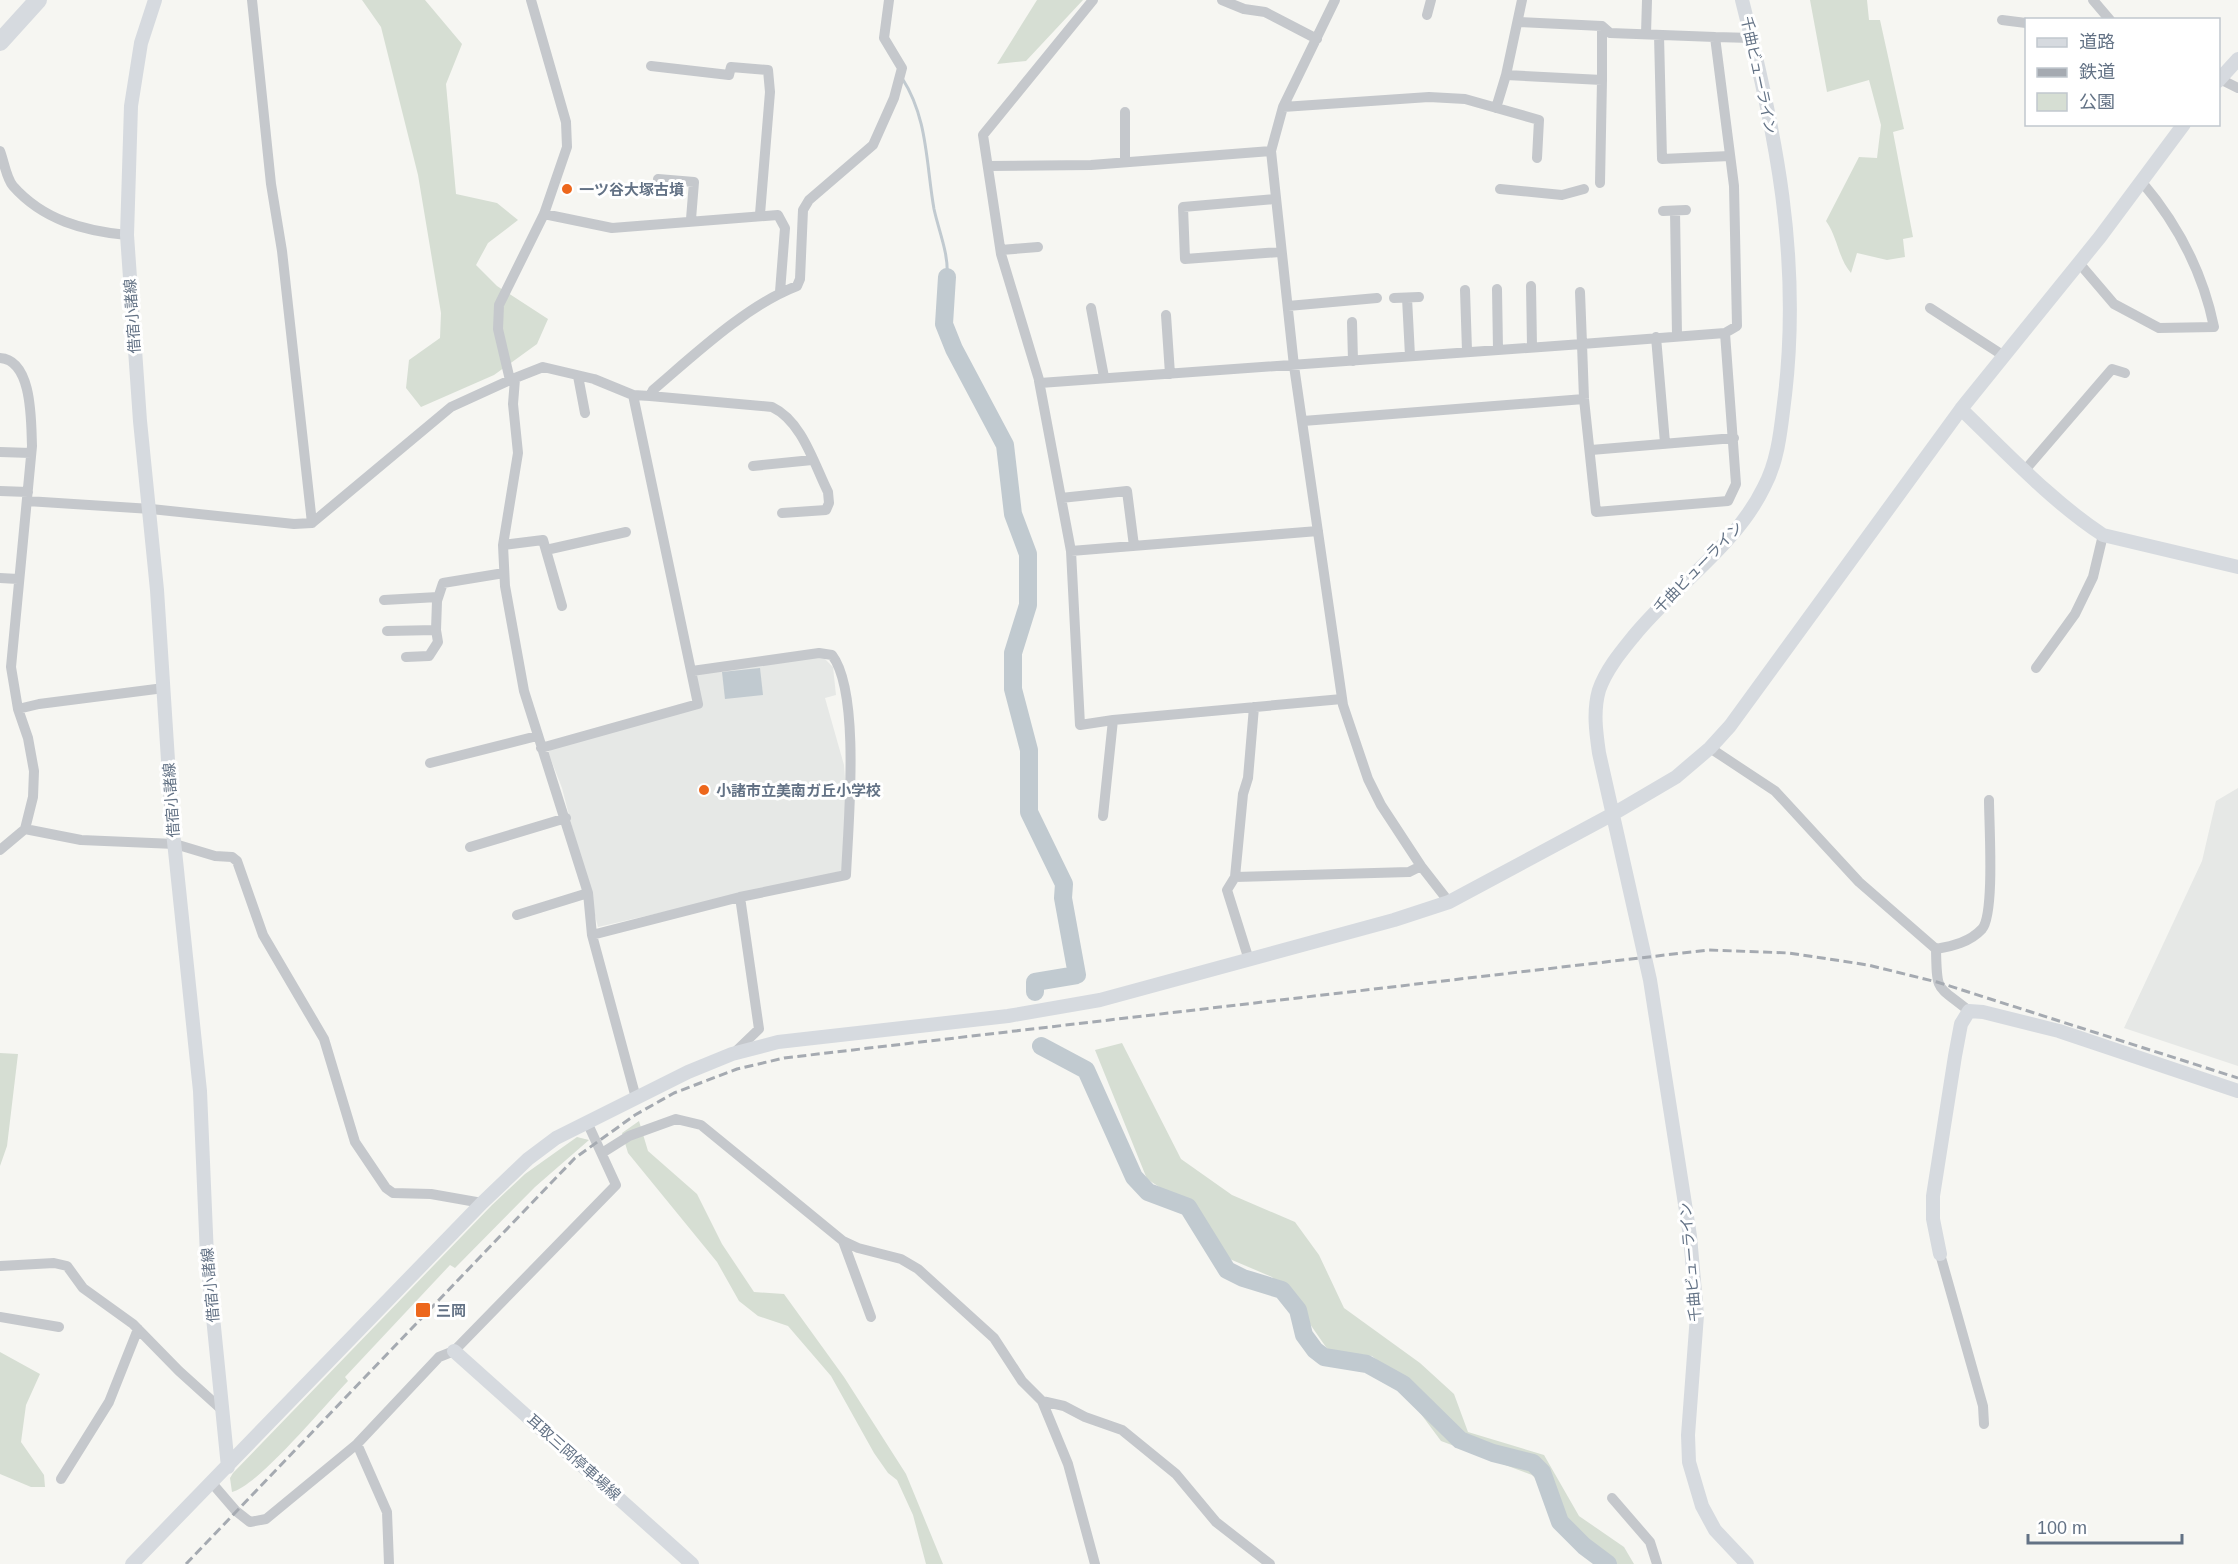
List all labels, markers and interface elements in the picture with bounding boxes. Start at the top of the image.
street label: 千曲ビューライン [1738,15,1780,135]
legend [2025,18,2220,126]
text: 道路 [2079,32,2115,52]
text: 鉄道 [2079,62,2115,82]
text: 公園 [2079,92,2115,112]
place label: 一ツ谷大塚古墳 [579,181,684,198]
marker: 一ツ谷大塚古墳 [560,182,574,196]
street label: 借宿小諸線 [121,278,143,354]
street label: 千曲ビューライン [1650,518,1746,616]
street label: 借宿小諸線 [160,762,182,838]
place label: 小諸市立美南ガ丘小学校 [716,782,881,799]
marker: 小諸市立美南ガ丘小学校 [697,783,711,797]
street label: 千曲ビューライン [1676,1201,1704,1323]
street label: 借宿小諸線 [198,1247,222,1323]
marker: 三岡 [414,1301,432,1319]
place label: 三岡 [436,1302,466,1319]
street label: 耳取三岡停車場線 [524,1411,624,1503]
scale bar [2028,1507,2182,1545]
text: 100 m [2037,1518,2087,1538]

